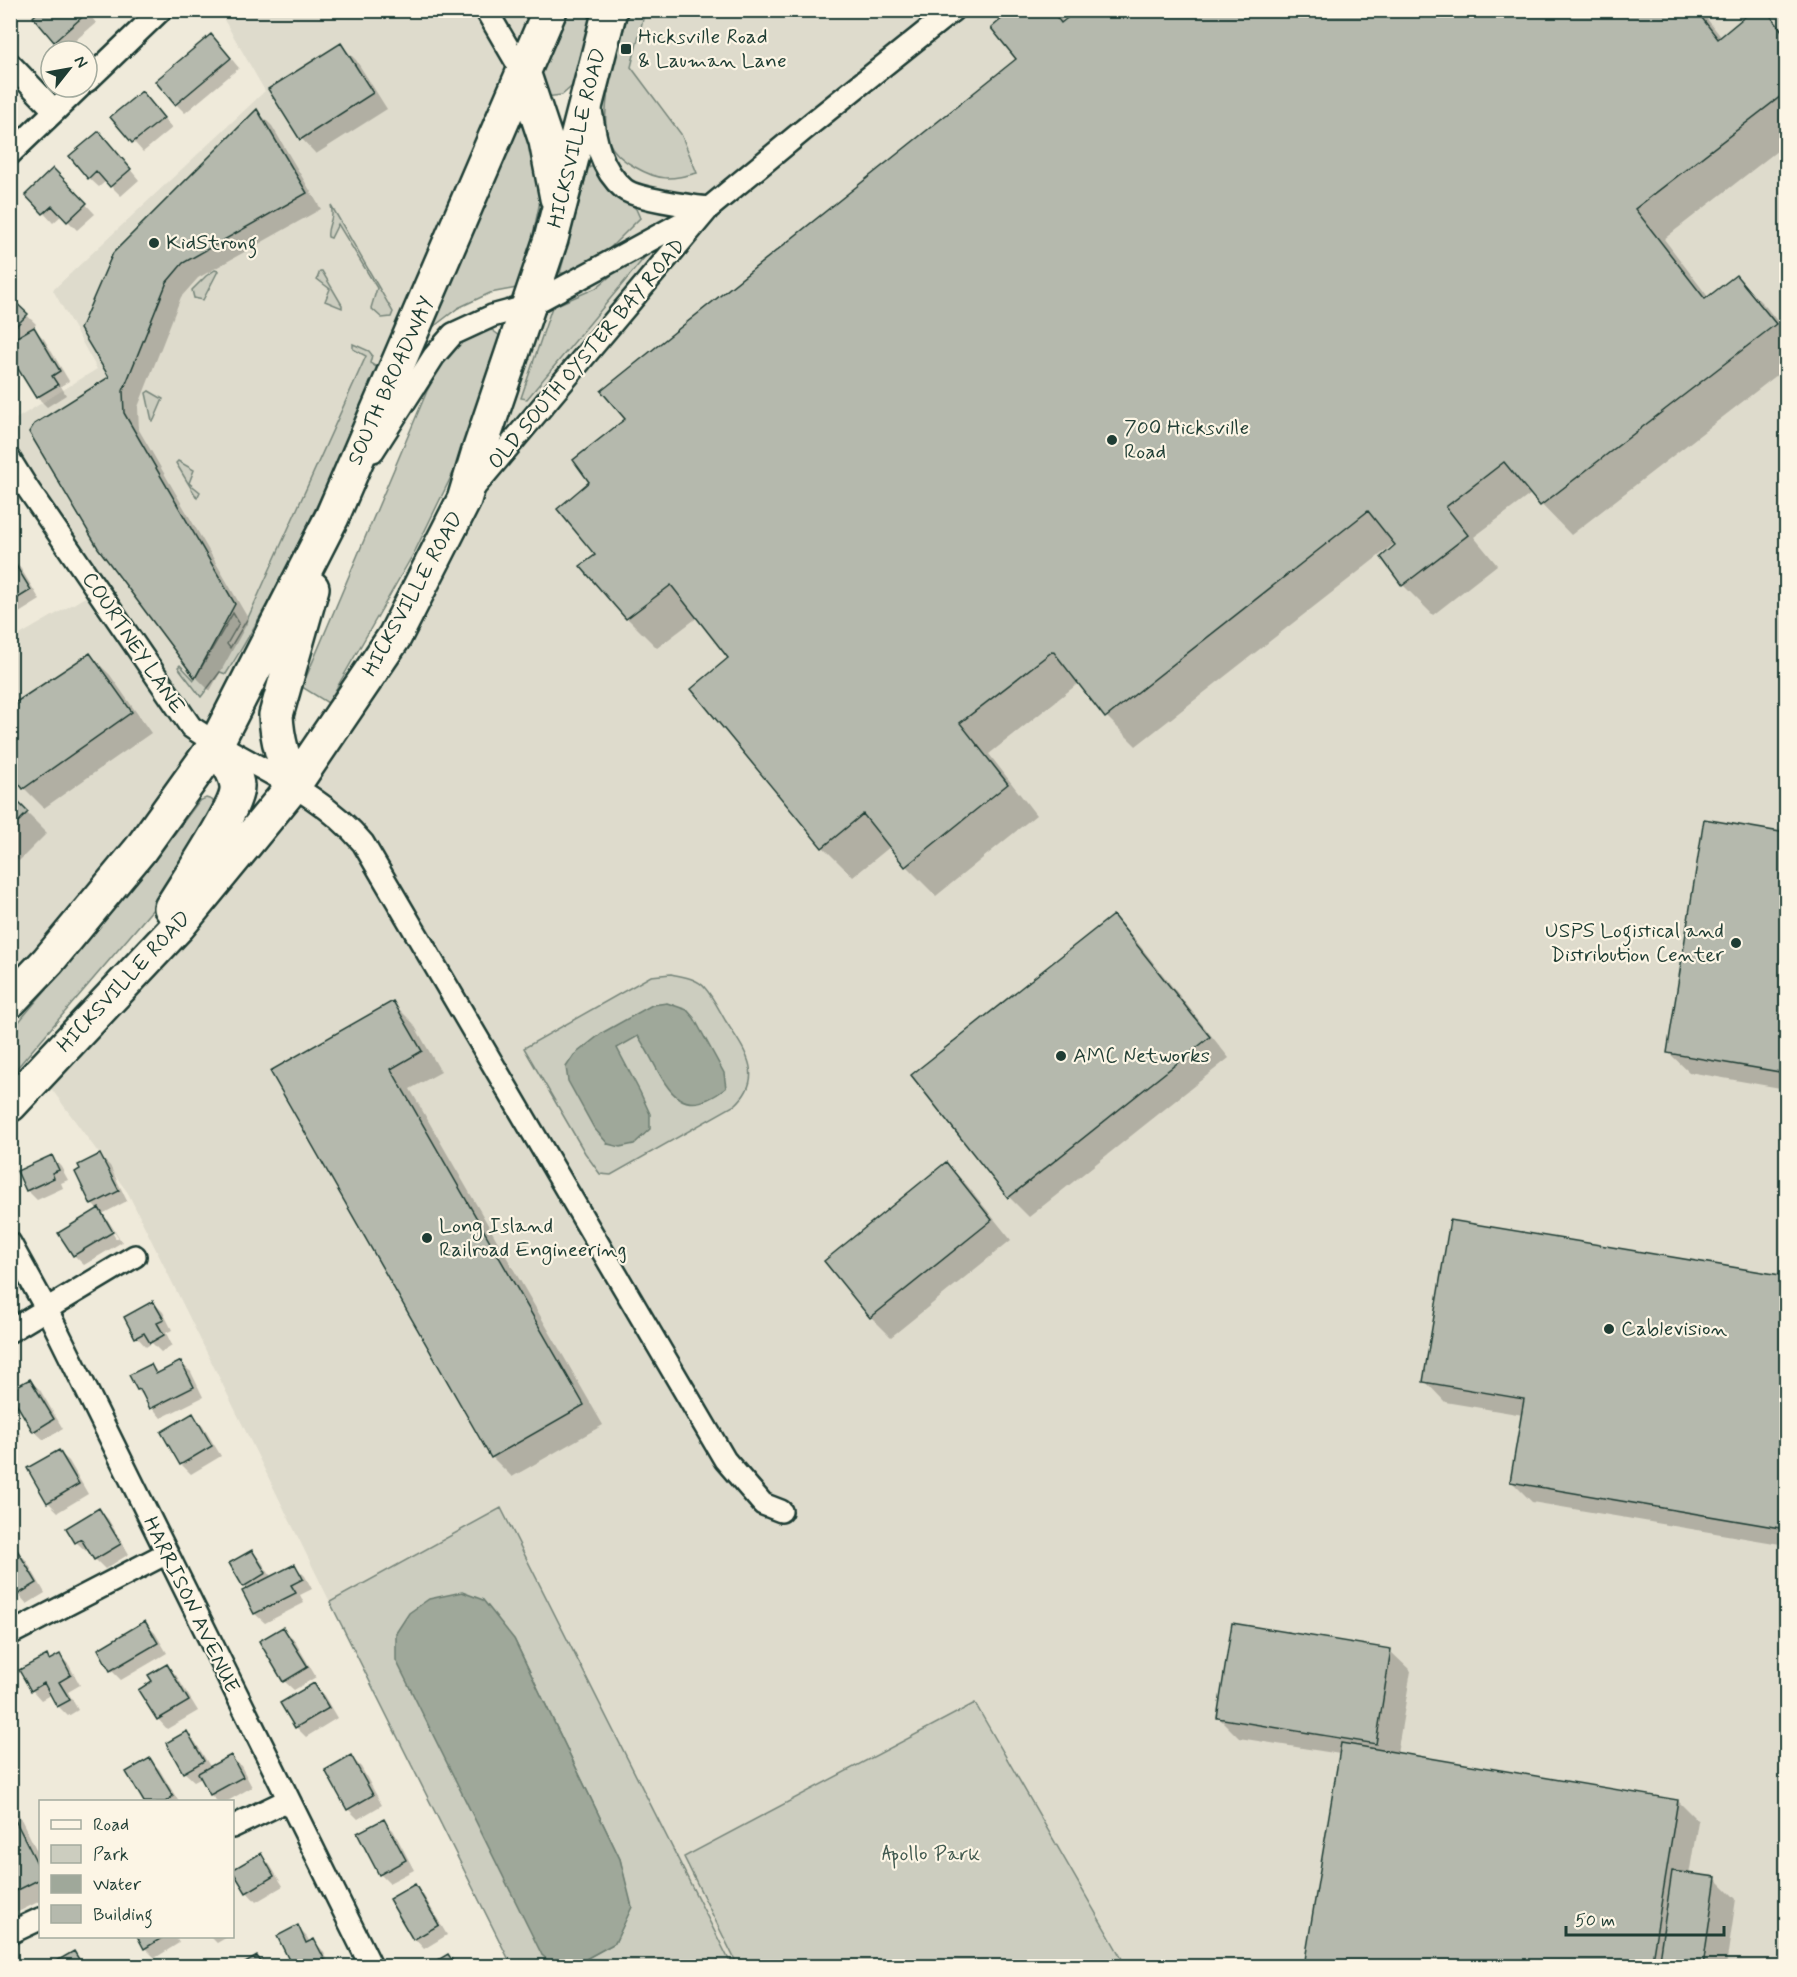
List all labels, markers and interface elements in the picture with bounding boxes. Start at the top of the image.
place label: Hicksville Road & Lauman Lane [638,23,787,75]
north arrow [39,39,99,99]
marker: Hicksville Road & Lauman Lane [619,42,633,56]
street label: HICKSVILLE ROAD [541,45,613,231]
text: N [69,52,92,72]
place label: KidStrong [166,229,257,259]
street label: OLD SOUTH OYSTER BAY ROAD [482,233,692,475]
marker: KidStrong [147,236,161,250]
street label: SOUTH BROADWAY [341,292,441,470]
place label: 700 Hicksville Road [1124,414,1249,466]
marker: 700 Hicksville Road [1105,433,1119,447]
street label: HICKSVILLE ROAD [356,506,470,682]
street label: COURTNEY LANE [75,567,191,720]
street label: HICKSVILLE ROAD [51,905,197,1059]
place label: USPS Logistical and Distribution Center [1545,917,1724,969]
marker: USPS Logistical and Distribution Center [1729,936,1743,950]
place label: AMC Networks [1073,1042,1210,1070]
marker: AMC Networks [1054,1049,1068,1063]
place label: Long Island Railroad Engineering [439,1212,627,1265]
marker: Long Island Railroad Engineering [420,1231,434,1245]
place label: Cablevision [1621,1315,1728,1343]
marker: Cablevision [1602,1322,1616,1336]
street label: HARRISON AVENUE [136,1512,246,1698]
legend [39,1800,234,1938]
text: Road [93,1813,129,1837]
park label: Apollo Park [882,1840,980,1869]
text: Park [93,1843,129,1867]
text: Water [93,1873,142,1897]
scale bar [1566,1899,1724,1937]
text: Building [93,1903,153,1929]
text: 50 m [1575,1909,1615,1933]

